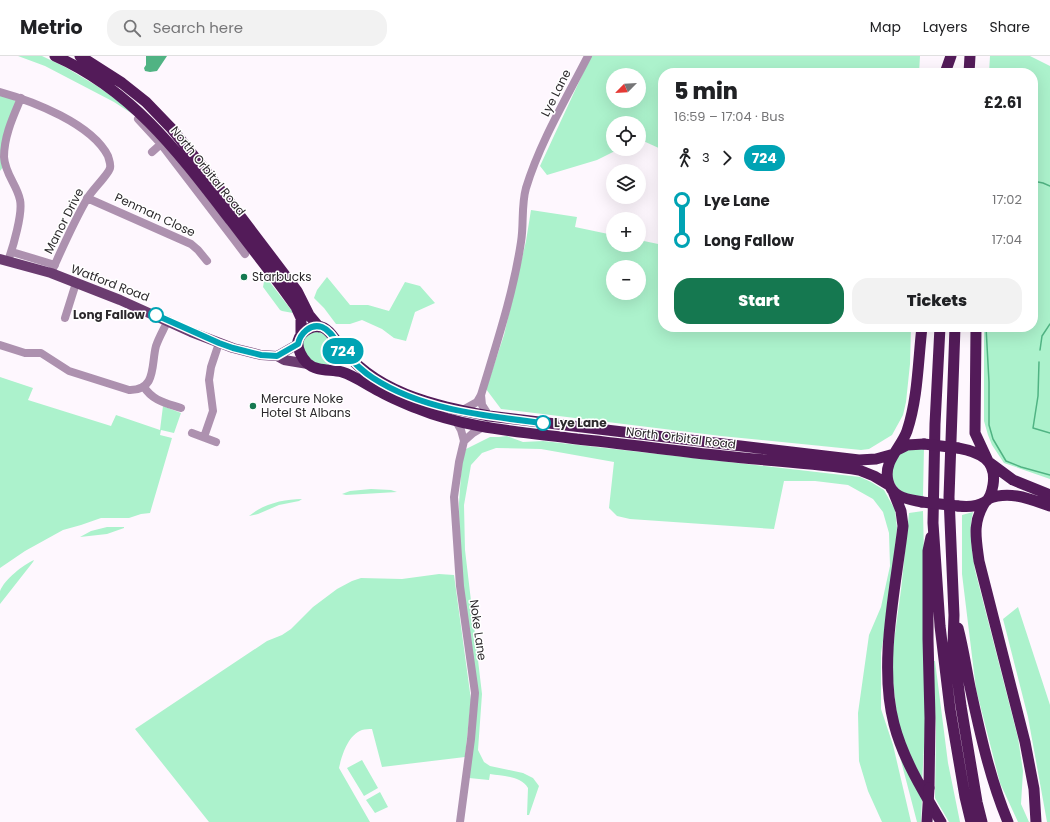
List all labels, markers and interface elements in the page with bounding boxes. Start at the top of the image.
search box [107,10,387,46]
text: Metrio [20,14,83,41]
icon: search [121,17,143,39]
text: Search here [153,17,243,38]
text: Map [870,17,901,37]
text: Layers [923,17,967,37]
text: Share [989,17,1030,37]
street label: Lye Lane [536,66,575,119]
north arrow [606,68,646,108]
map controls [606,68,646,300]
text: 5 min [674,76,738,107]
text: £2.61 [984,92,1022,113]
text: 16:59 – 17:04 · Bus [674,107,784,126]
button: locate [606,116,646,156]
street label: North Orbital Road [167,122,250,219]
icon: walk [674,147,696,169]
icon: forward [716,147,738,169]
text: 3 [702,148,710,167]
text: 724 [752,148,777,168]
button: layers [606,164,646,204]
street label: Manor Drive [40,185,87,257]
street label: Penman Close [112,188,198,241]
text: Lye Lane [704,190,770,211]
text: 17:02 [992,190,1022,209]
button: + [606,212,646,252]
text: Long Fallow [704,230,794,251]
text: 17:04 [992,230,1022,249]
street label: Watford Road [68,260,152,305]
button: − [606,260,646,300]
place label: Starbucks [252,268,312,285]
marker: Starbucks [239,272,249,282]
button: Start [674,278,844,324]
button: Tickets [852,278,1022,324]
place label: Long Fallow [73,306,146,323]
marker: Long Fallow [148,307,164,323]
line badge: 724 [320,338,366,364]
text: 724 [331,341,355,361]
place label: Mercure Noke Hotel St Albans [261,390,351,421]
marker: Mercure Noke Hotel St Albans [248,401,258,411]
place label: Lye Lane [554,414,607,431]
marker: Lye Lane [535,415,551,431]
street label: North Orbital Road [625,422,737,453]
street label: Noke Lane [466,598,491,661]

